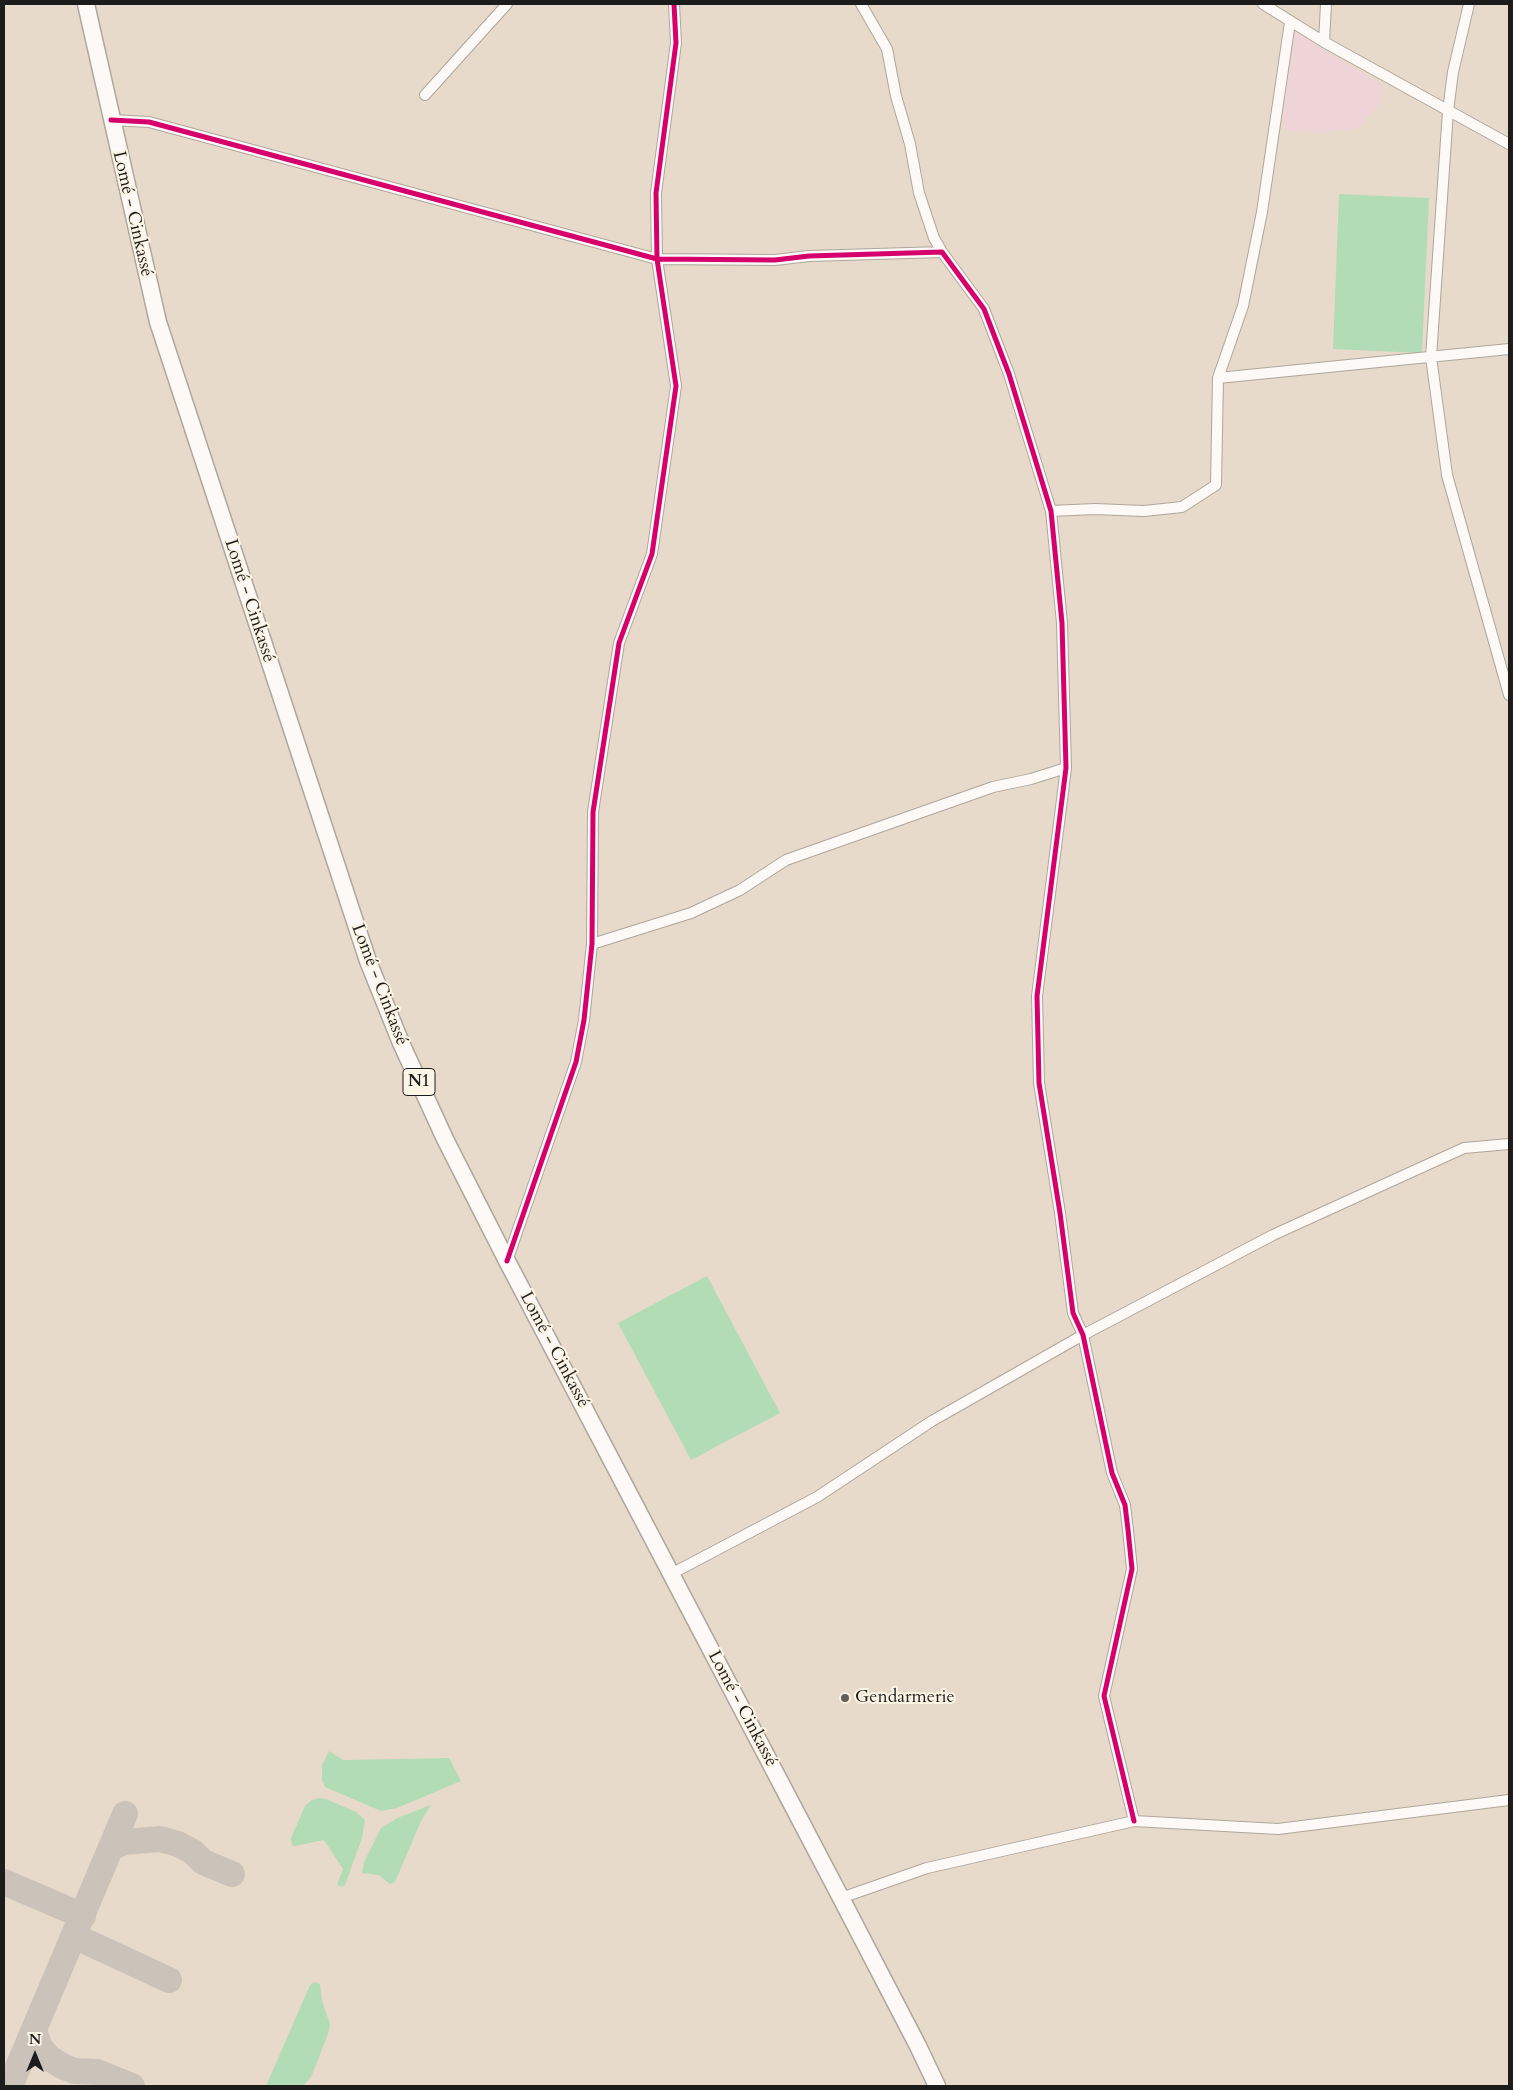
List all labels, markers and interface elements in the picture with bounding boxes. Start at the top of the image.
street label: Lomé - Cinkassé [107,149,157,279]
street label: Lomé - Cinkassé [219,537,279,665]
street label: Lomé - Cinkassé [346,921,412,1049]
road number: N1 [403,1068,435,1096]
street label: Lomé - Cinkassé [514,1288,594,1412]
street label: Lomé - Cinkassé [702,1647,782,1771]
place label: Gendarmerie [855,1687,955,1709]
marker: Gendarmerie [839,1692,851,1704]
north arrow [10,2030,60,2080]
text: N [29,2030,41,2049]

